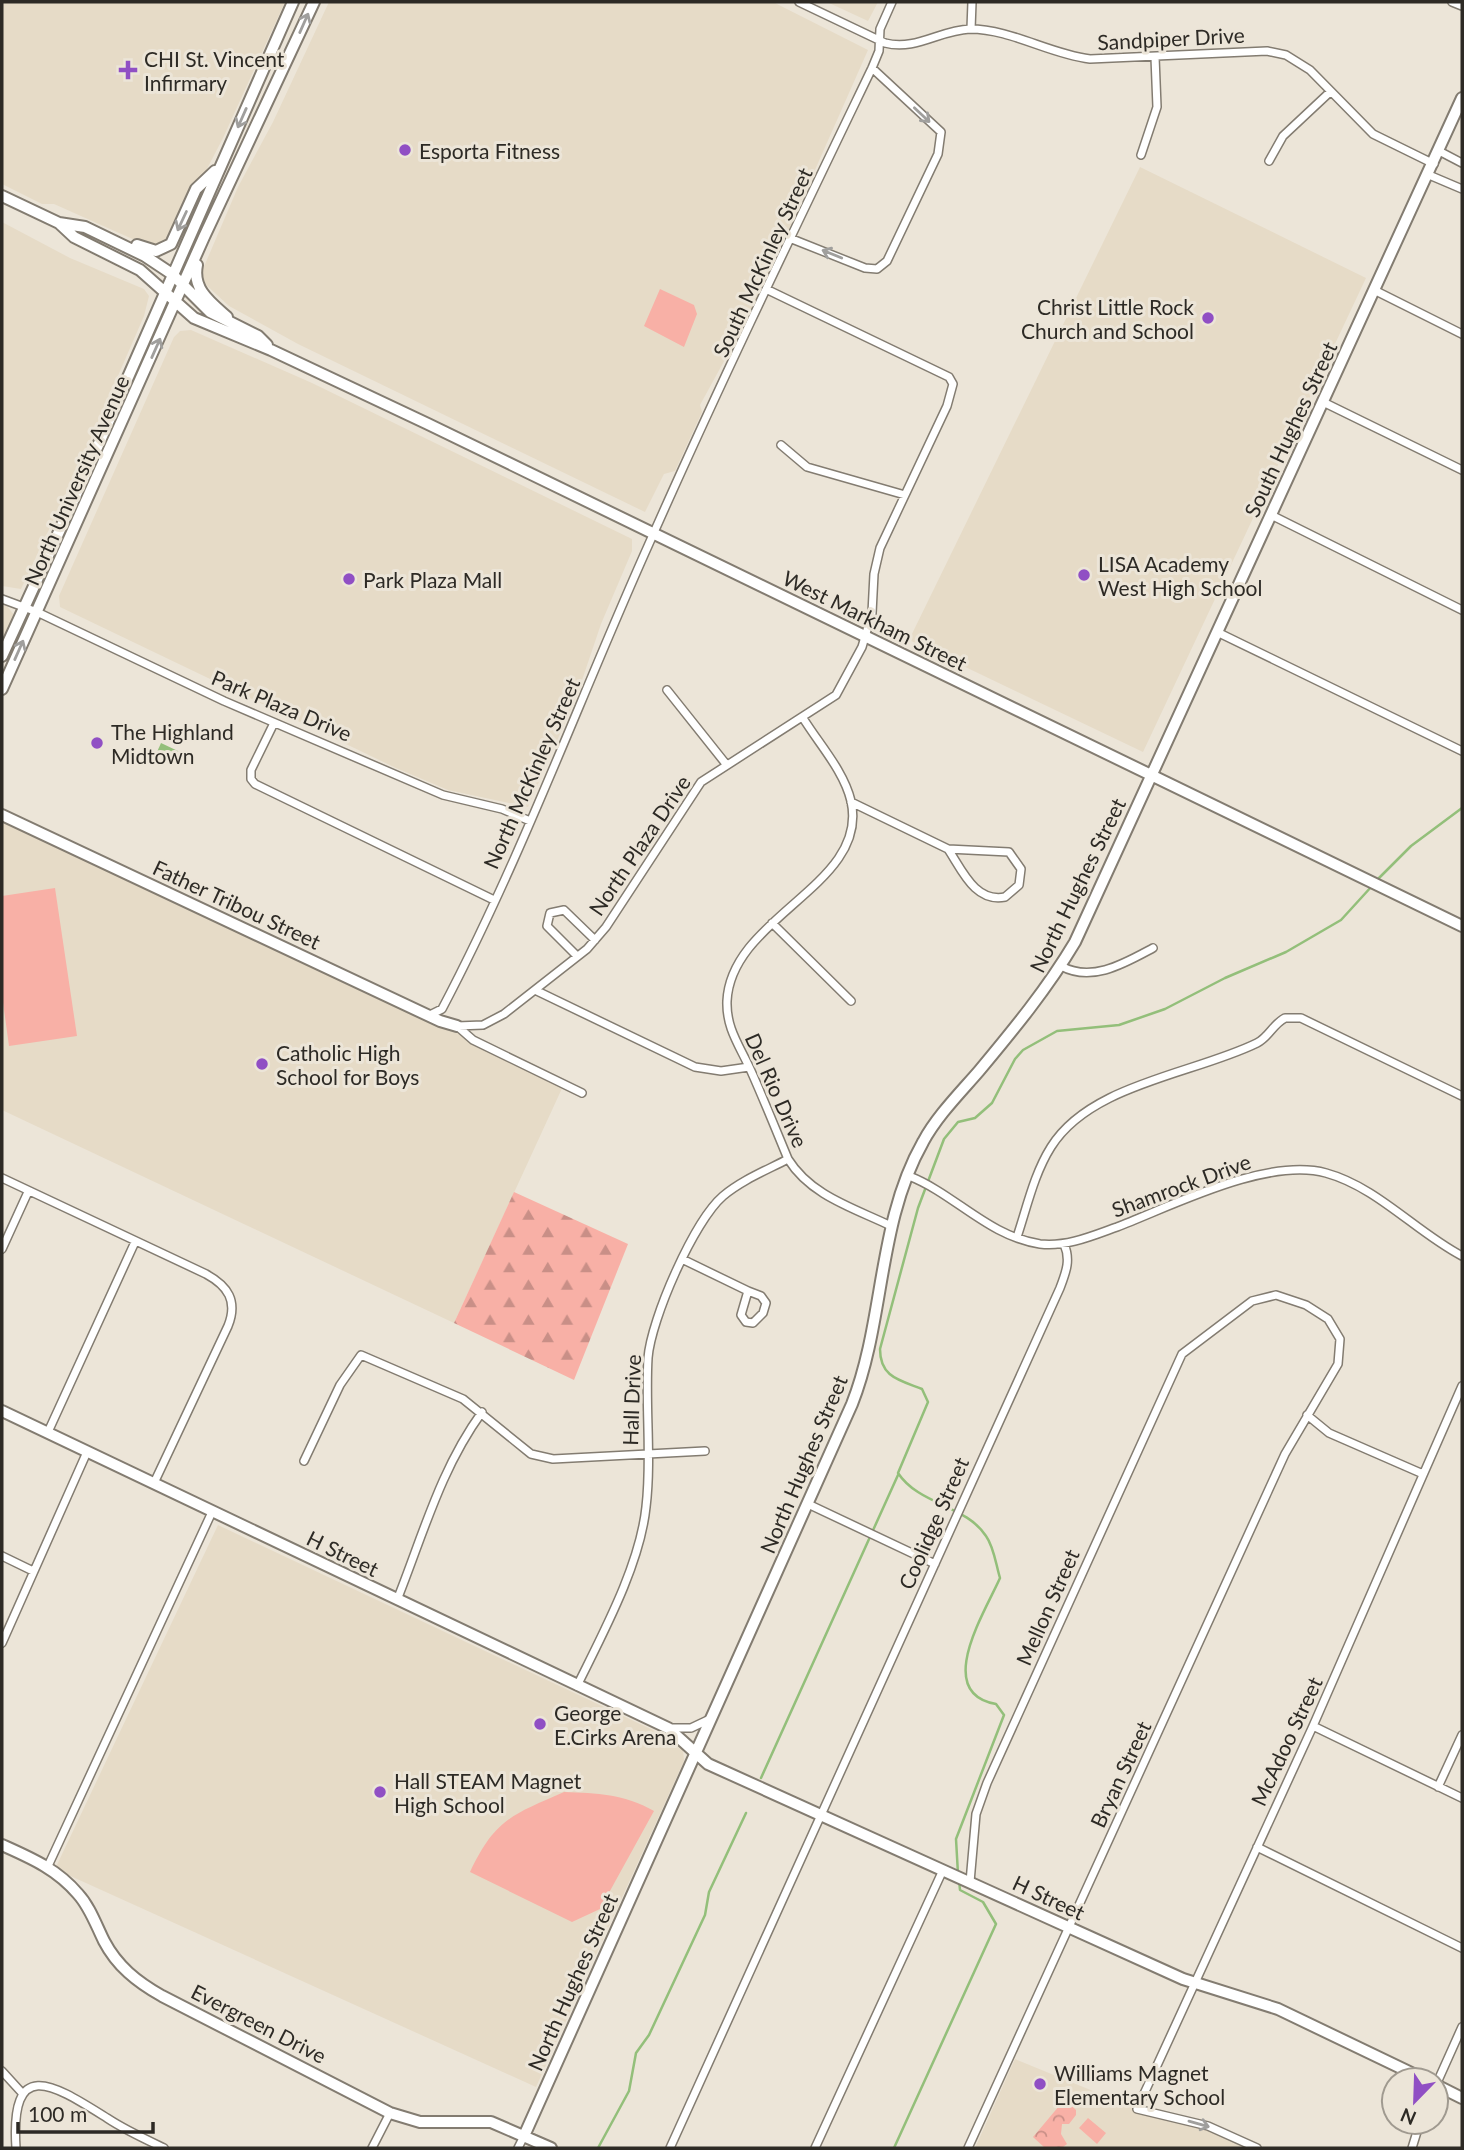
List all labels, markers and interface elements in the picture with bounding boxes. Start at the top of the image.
one-way arrow [298,13,311,34]
street label: Sandpiper Drive [1097,22,1245,54]
place label: CHI St. Vincent Infirmary [144,46,285,95]
marker: CHI St. Vincent Infirmary [118,60,138,80]
one-way arrow [913,106,930,123]
one-way arrow [235,107,248,128]
place label: Esporta Fitness [419,138,560,163]
marker: Esporta Fitness [397,142,413,158]
street label: South McKinley Street [707,163,817,361]
one-way arrow [174,211,187,232]
one-way arrow [821,247,843,260]
place label: Christ Little Rock Church and School [1021,294,1194,343]
marker: Christ Little Rock Church and School [1200,310,1216,326]
street label: South Hughes Street [1238,337,1342,521]
one-way arrow [150,338,163,360]
street label: North University Avenue [18,371,134,589]
place label: LISA Academy West High School [1098,551,1262,600]
street label: West Markham Street [779,565,972,676]
place label: Park Plaza Mall [363,567,502,592]
marker: LISA Academy West High School [1076,567,1092,583]
marker: Park Plaza Mall [341,571,357,587]
one-way arrow [13,640,26,661]
street label: Park Plaza Drive [208,664,356,746]
street label: North McKinley Street [478,673,585,872]
place label: The Highland Midtown [111,719,234,768]
marker: The Highland Midtown [89,735,105,751]
street label: North Plaza Drive [583,770,695,920]
street label: North Hughes Street [1024,793,1130,976]
street label: Father Tribou Street [149,854,325,954]
street label: Del Rio Drive [741,1029,813,1151]
place label: Catholic High School for Boys [276,1040,419,1089]
marker: Catholic High School for Boys [254,1056,270,1072]
street label: Shamrock Drive [1108,1148,1254,1222]
street label: Hall Drive [617,1354,645,1446]
street label: North Hughes Street [754,1371,852,1557]
street label: Coolidge Street [893,1453,973,1593]
street label: H Street [303,1525,383,1581]
street label: Mellon Street [1010,1545,1084,1669]
street label: McAdoo Street [1245,1672,1327,1809]
place label: George E.Cirks Arena [554,1700,676,1749]
marker: George E.Cirks Arena [532,1716,548,1732]
street label: Bryan Street [1084,1716,1156,1831]
place label: Hall STEAM Magnet High School [394,1768,582,1817]
marker: Hall STEAM Magnet High School [372,1784,388,1800]
street label: H Street [1009,1869,1089,1925]
street label: North Hughes Street [522,1889,622,2074]
street label: Evergreen Drive [187,1978,331,2068]
place label: Williams Magnet Elementary School [1054,2060,1225,2109]
north arrow [1380,2066,1450,2136]
marker: Williams Magnet Elementary School [1032,2076,1048,2092]
scale bar [18,2090,152,2134]
text: 100 m [28,2101,87,2126]
text: N [1397,2104,1419,2131]
one-way arrow [1187,2118,1210,2131]

